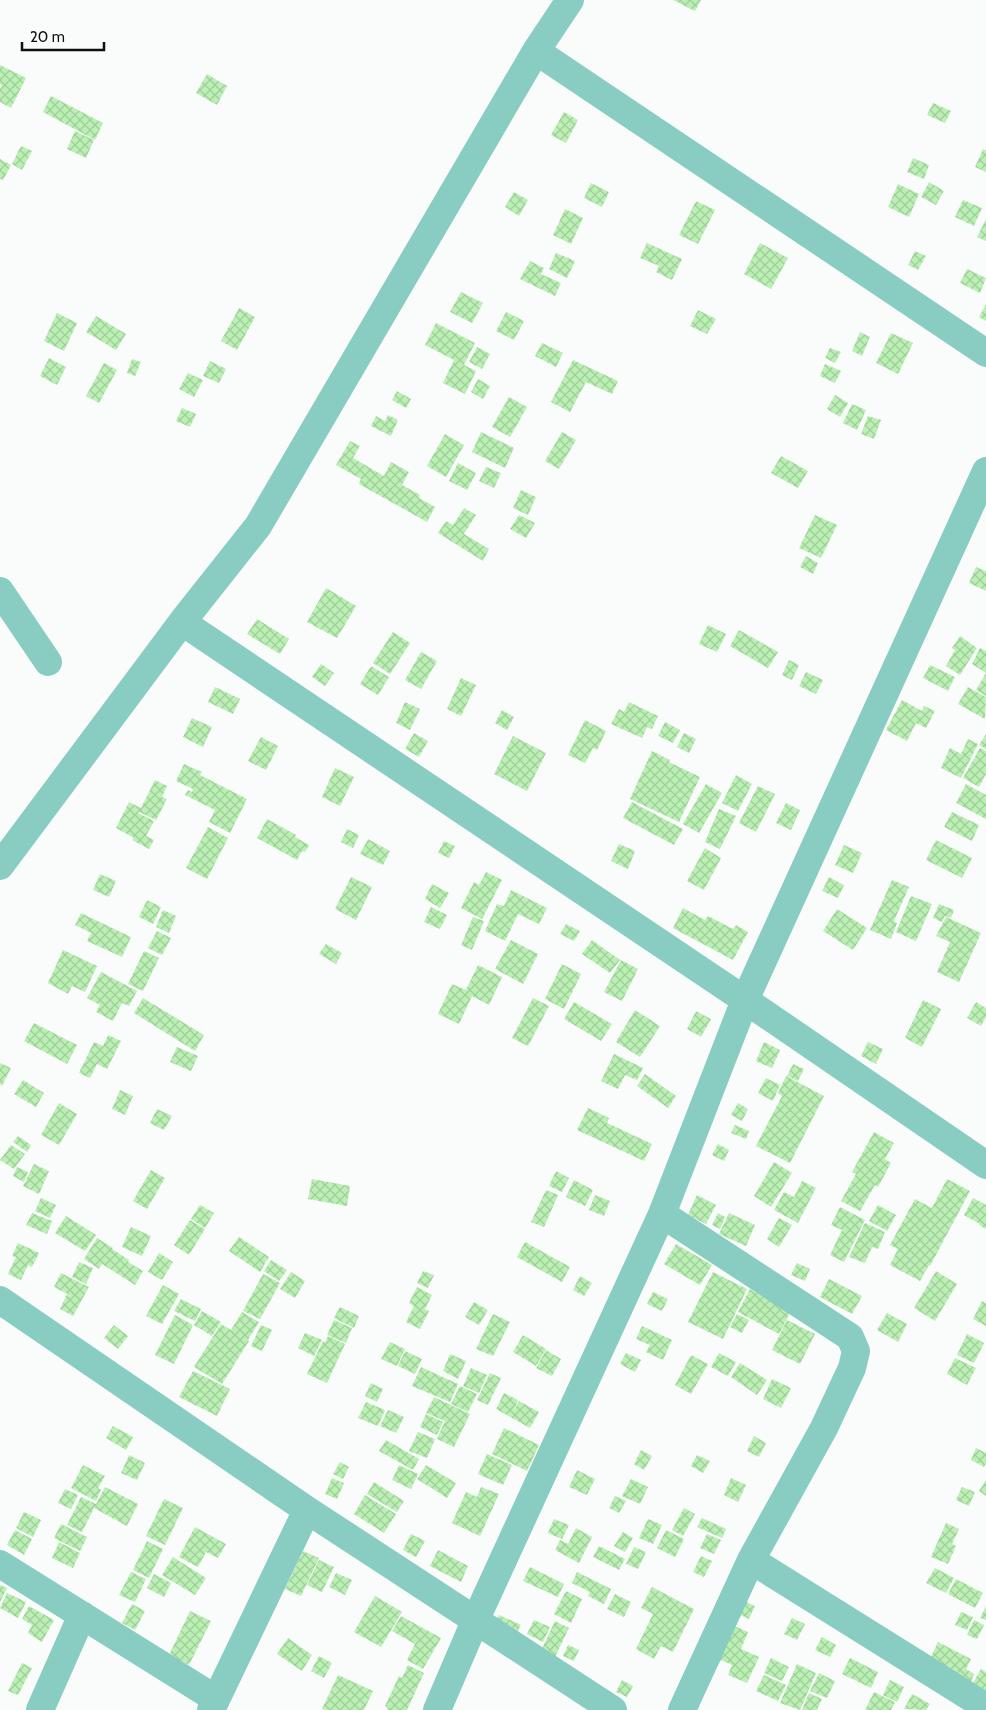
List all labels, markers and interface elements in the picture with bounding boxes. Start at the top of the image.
scale bar [22,20,105,52]
text: 20 m [30,28,65,46]

